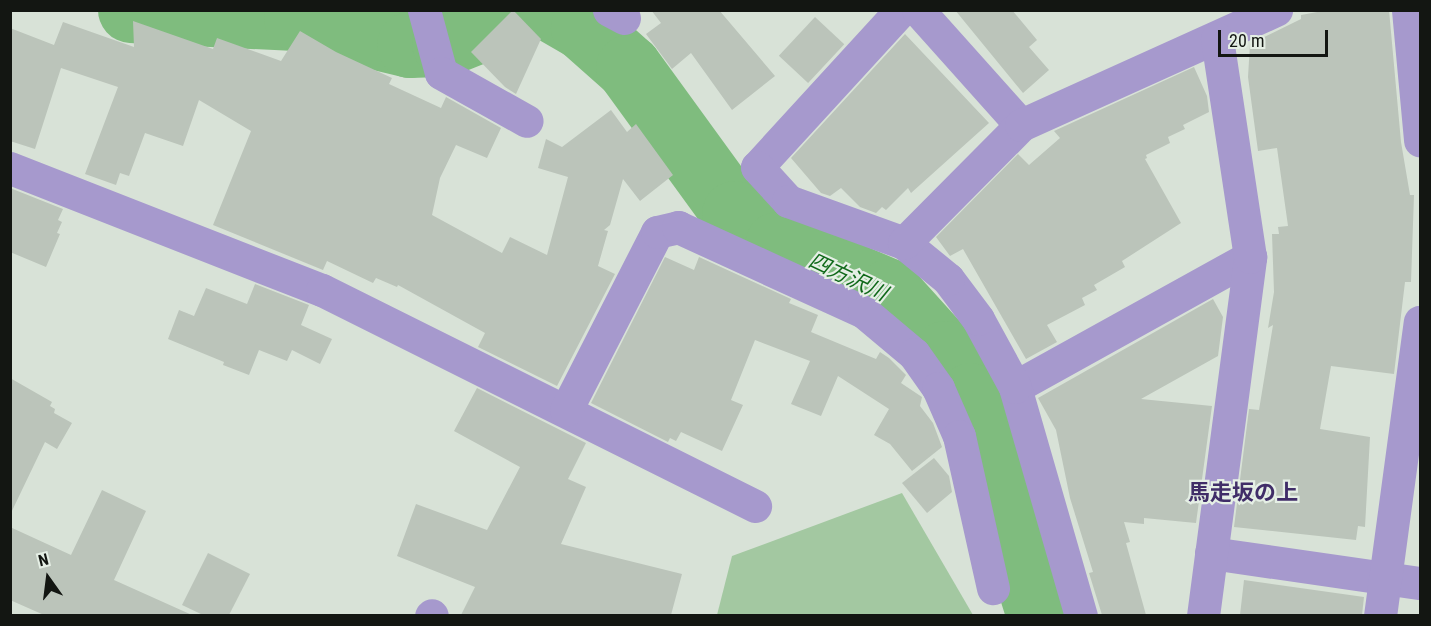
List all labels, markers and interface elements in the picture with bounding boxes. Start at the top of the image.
scale bar [1221,18,1330,56]
text: 20 m [1229,30,1264,51]
water label: 四方沢川 [805,248,891,306]
district label: 馬走坂の上 [1188,480,1298,506]
north arrow [18,548,78,608]
text: N [36,550,51,570]

